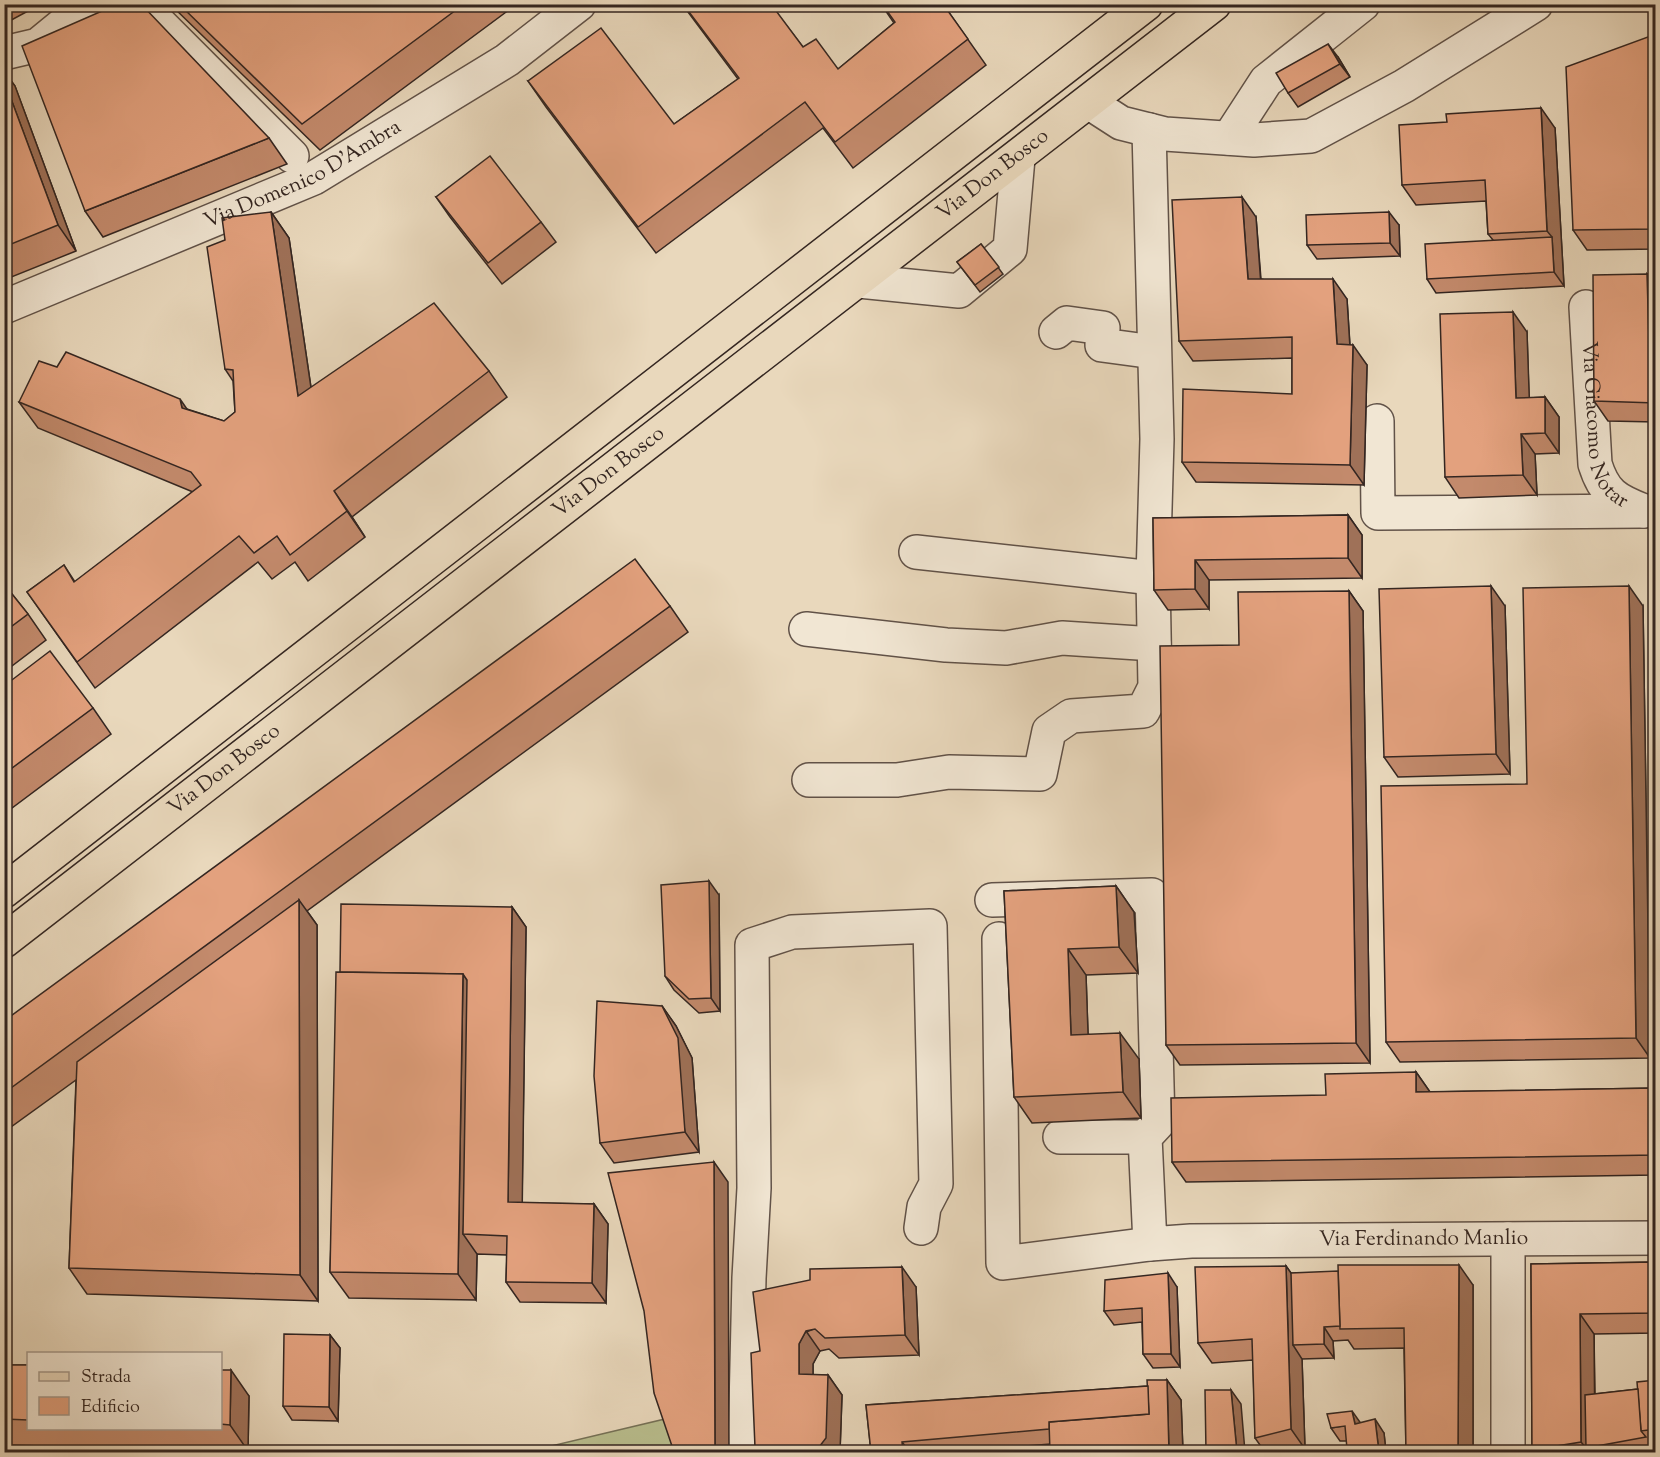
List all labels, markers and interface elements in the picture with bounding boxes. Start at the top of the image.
street label: Via Domenico D'Ambra [200,113,408,237]
street label: Via Don Bosco [931,122,1056,228]
street label: Via Giacomo Notar [1573,341,1633,517]
street label: Via Don Bosco [546,419,671,526]
street label: Via Don Bosco [162,717,287,823]
street label: Via Ferdinando Manlio [1319,1224,1528,1255]
legend [27,1352,222,1430]
text: Strada [81,1365,131,1391]
text: Edificio [81,1395,140,1421]

